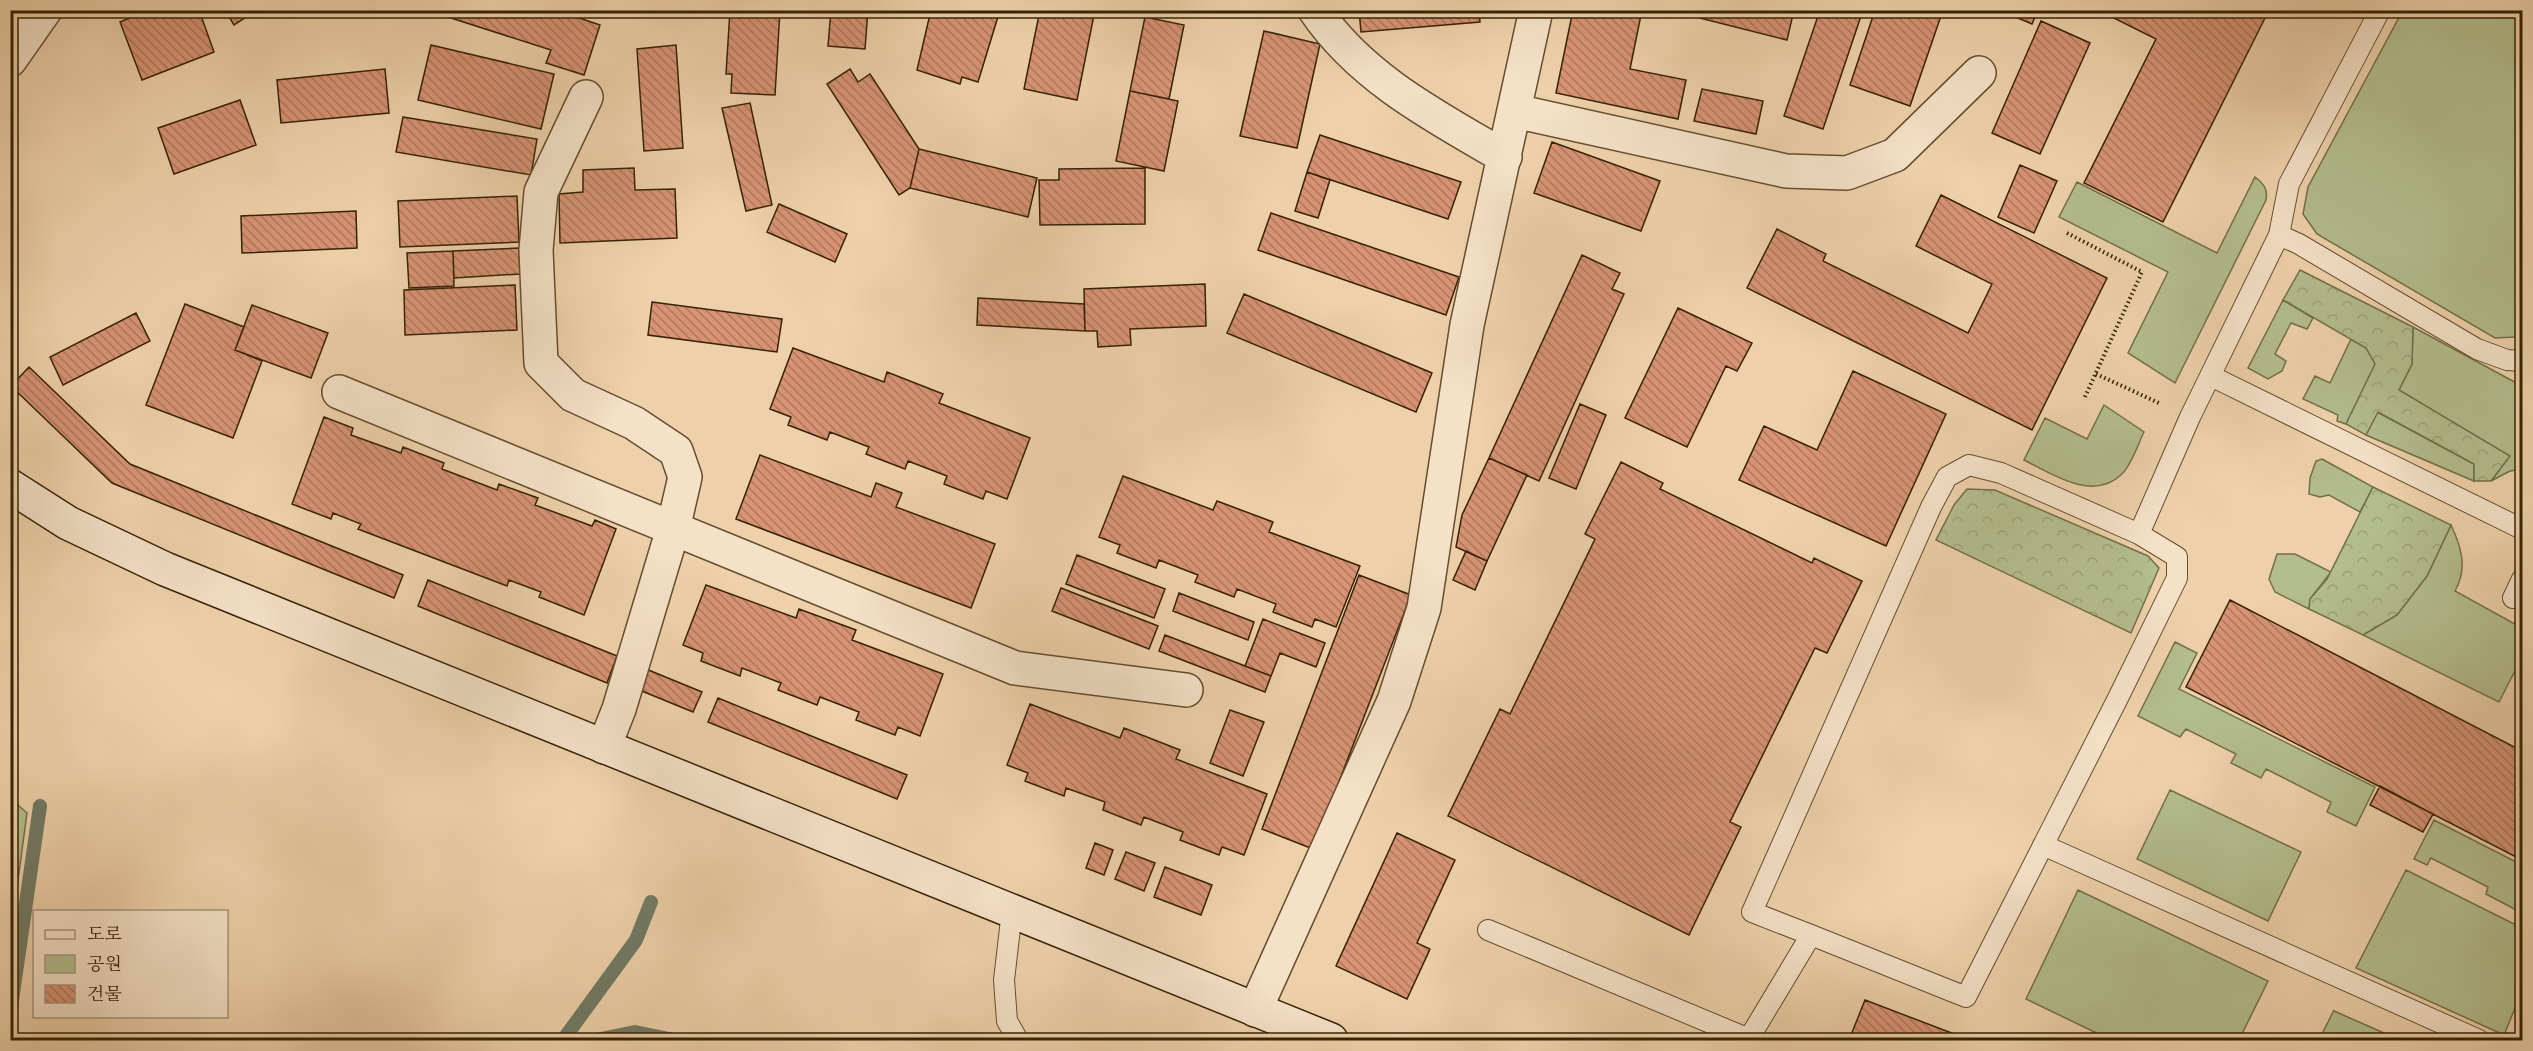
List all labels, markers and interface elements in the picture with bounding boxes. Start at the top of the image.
legend [33,910,228,1018]
text: 도로 [87,922,122,945]
text: 공원 [87,952,122,975]
text: 건물 [87,982,122,1005]

